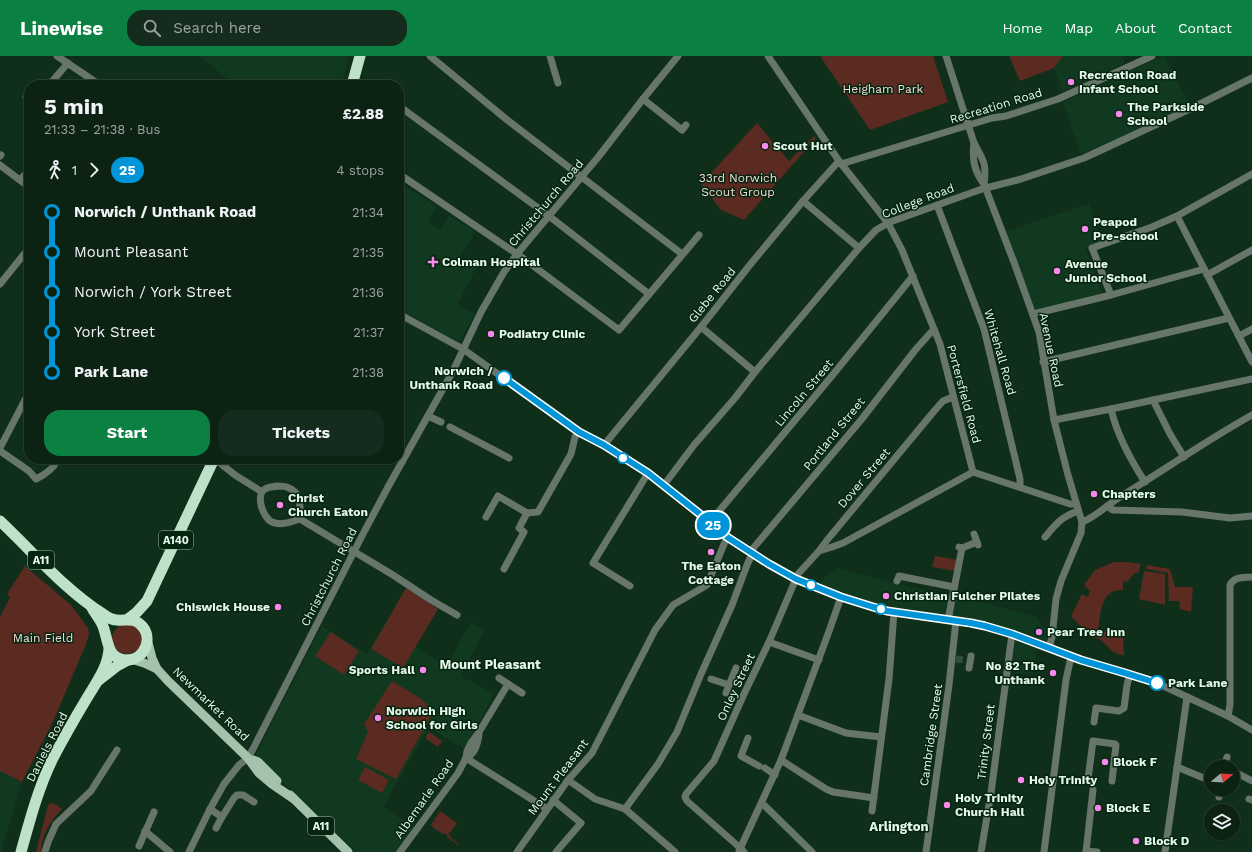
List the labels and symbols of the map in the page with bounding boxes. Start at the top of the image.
place label: Recreation Road Infant School [1079,68,1176,96]
marker: Recreation Road Infant School [1066,77,1076,87]
park label: Heigham Park [843,82,924,96]
street label: Recreation Road [948,85,1044,127]
place label: The Parkside School [1127,100,1205,128]
marker: The Parkside School [1114,109,1124,119]
place label: Scout Hut [773,139,833,153]
marker: Scout Hut [760,141,770,151]
street label: Christchurch Road [506,157,586,249]
park label: 33rd Norwich Scout Group [699,171,777,199]
street label: College Road [880,181,956,221]
place label: Peapod Pre-school [1093,215,1158,243]
marker: Peapod Pre-school [1080,224,1090,234]
place label: Colman Hospital [442,255,540,269]
marker: Colman Hospital [427,256,439,268]
place label: Avenue Junior School [1065,257,1147,285]
street label: Glebe Road [685,265,739,325]
marker: Avenue Junior School [1052,266,1062,276]
street label: Whitehall Road [981,307,1019,397]
street label: Avenue Road [1036,311,1066,389]
place label: Podiatry Clinic [499,327,586,341]
marker: Podiatry Clinic [486,329,496,339]
street label: Portersfield Road [944,343,984,445]
street label: Lincoln Street [772,357,836,429]
place label: Norwich / Unthank Road [409,364,493,392]
marker: Norwich / Unthank Road [496,370,512,386]
street label: Portland Street [800,395,868,473]
street label: Dover Street [835,445,893,511]
unlabelled marker [617,452,629,464]
place label: Chapters [1102,487,1156,501]
marker: Chapters [1089,489,1099,499]
place label: Christ Church Eaton [288,491,368,519]
marker: Christ Church Eaton [275,500,285,510]
line badge: 25 [695,512,731,538]
street label: Christchurch Road [298,525,360,629]
road number: A140 [159,531,193,549]
marker: The Eaton Cottage [706,547,716,557]
road number: A11 [28,551,54,569]
place label: The Eaton Cottage [681,559,741,587]
unlabelled marker [805,579,817,591]
place label: Christian Fulcher Pilates [894,589,1041,603]
marker: Christian Fulcher Pilates [881,591,891,601]
place label: Chiswick House [176,600,270,614]
marker: Chiswick House [273,602,283,612]
unlabelled marker [875,603,887,615]
place label: Pear Tree Inn [1047,625,1125,639]
marker: Pear Tree Inn [1034,627,1044,637]
park label: Main Field [13,631,73,645]
street label: Onley Street [714,651,758,723]
district label: Mount Pleasant [439,657,541,672]
place label: No 82 The Unthank [985,659,1046,687]
place label: Sports Hall [349,663,415,677]
street label: Newmarket Road [170,664,252,744]
marker: Sports Hall [418,665,428,675]
marker: No 82 The Unthank [1048,668,1058,678]
marker: Park Lane [1149,675,1165,691]
place label: Park Lane [1168,676,1227,690]
street label: Cambridge Street [917,683,945,787]
street label: Trinity Street [974,703,998,781]
place label: Norwich High School for Girls [386,704,478,732]
street label: Daniels Road [23,710,71,784]
marker: Norwich High School for Girls [373,713,383,723]
street label: Mount Pleasant [525,736,591,818]
place label: Block F [1113,755,1158,769]
street label: Albemarle Road [392,757,456,841]
marker: Block F [1100,757,1110,767]
north arrow [1204,760,1240,796]
place label: Holy Trinity [1029,773,1097,787]
marker: Holy Trinity [1016,775,1026,785]
place label: Holy Trinity Church Hall [955,791,1025,819]
marker: Holy Trinity Church Hall [942,800,952,810]
place label: Block E [1106,801,1151,815]
marker: Block E [1093,803,1103,813]
road number: A11 [308,817,334,835]
district label: Arlington [869,819,929,834]
place label: Block D [1144,834,1190,848]
marker: Block D [1131,836,1141,846]

